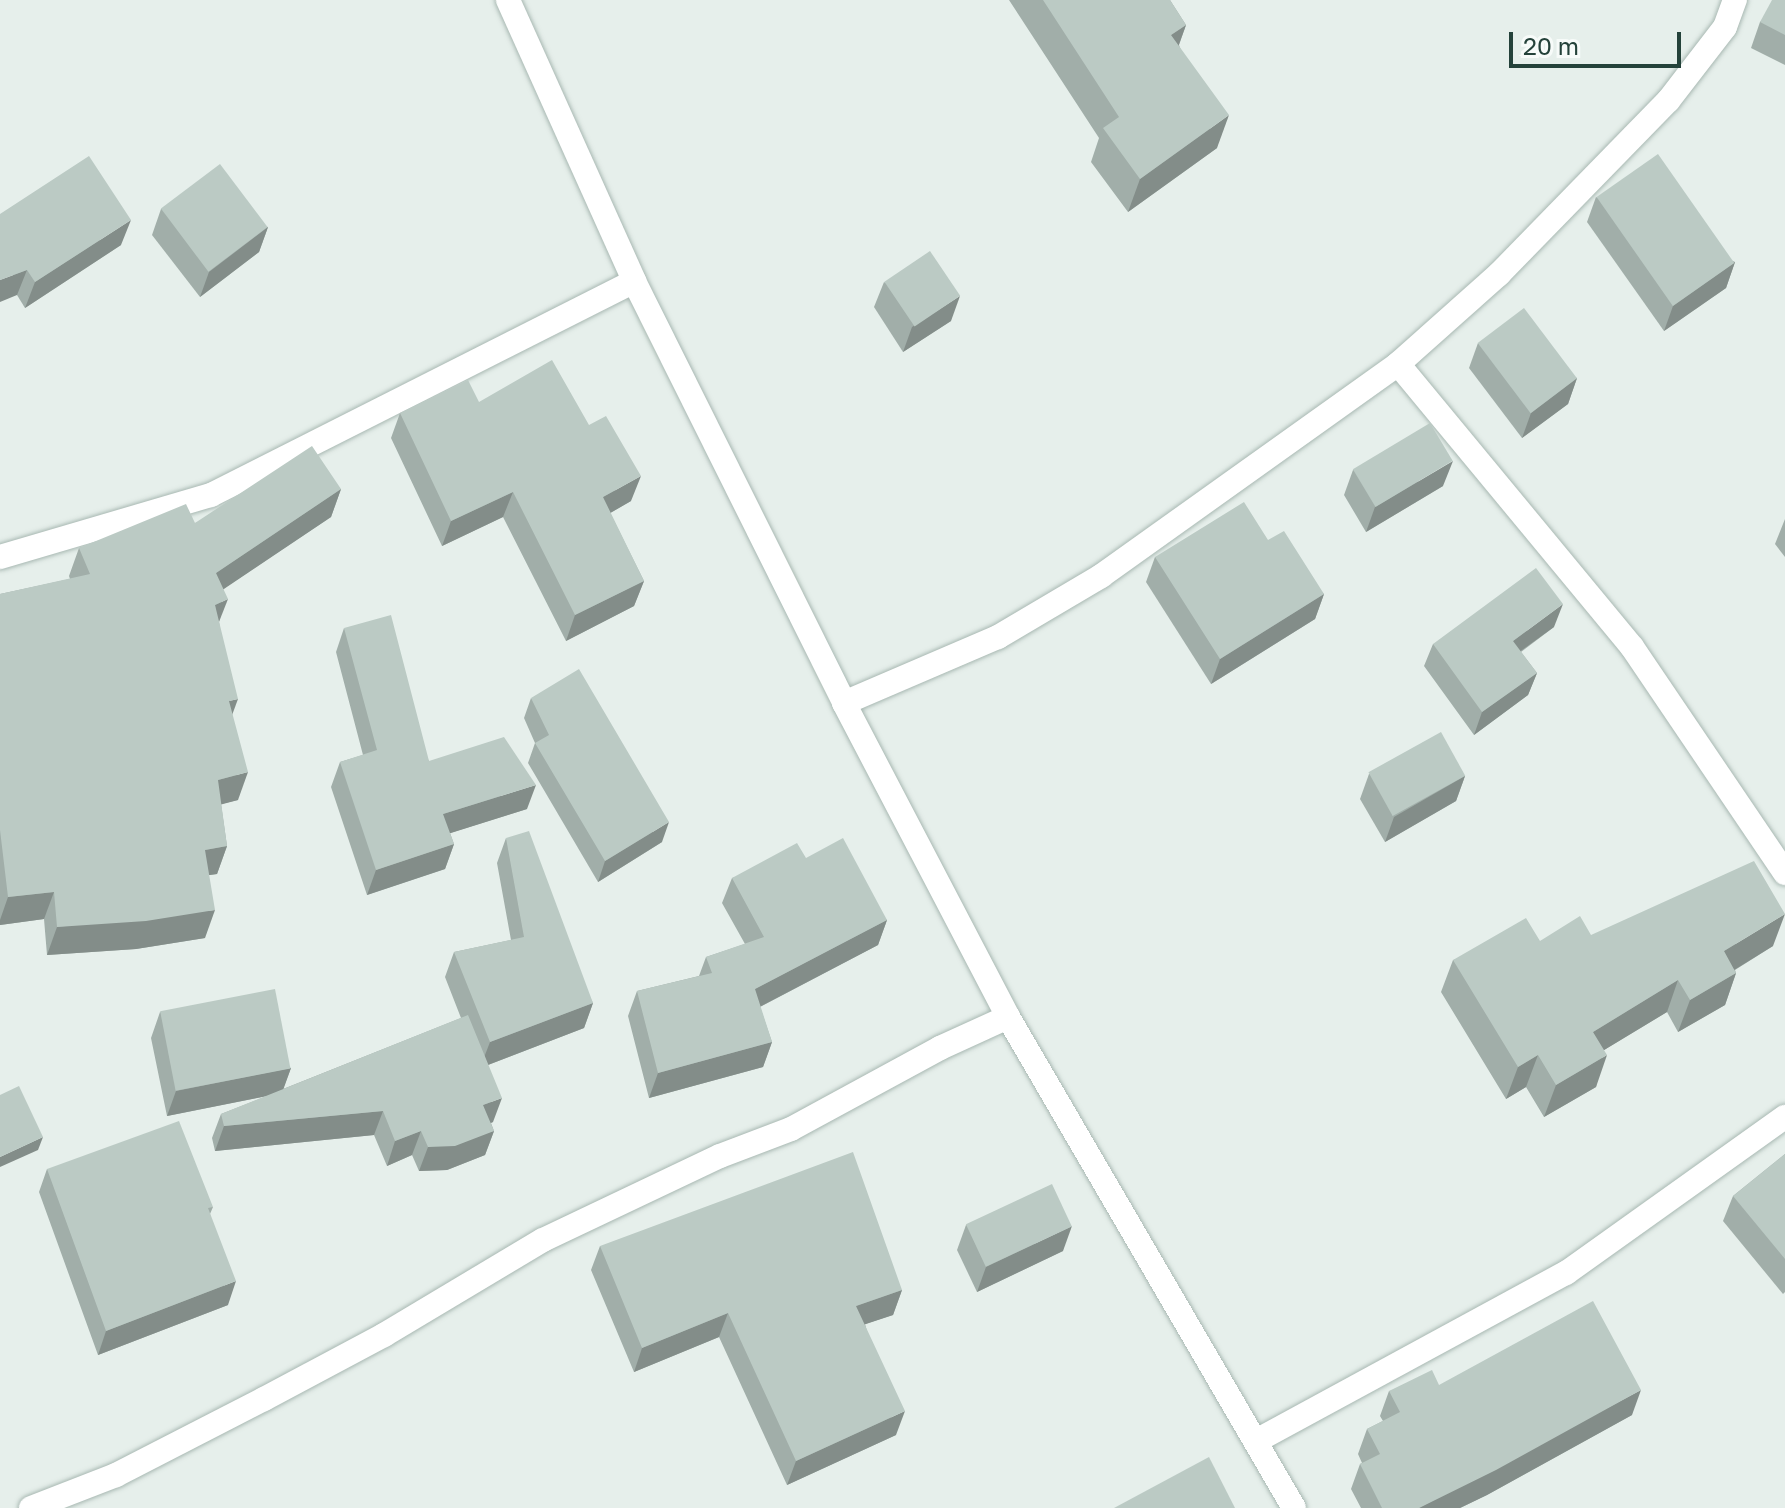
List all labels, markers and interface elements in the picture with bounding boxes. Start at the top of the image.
scale bar [1513,16,1685,66]
text: 20 m [1523,31,1579,60]

